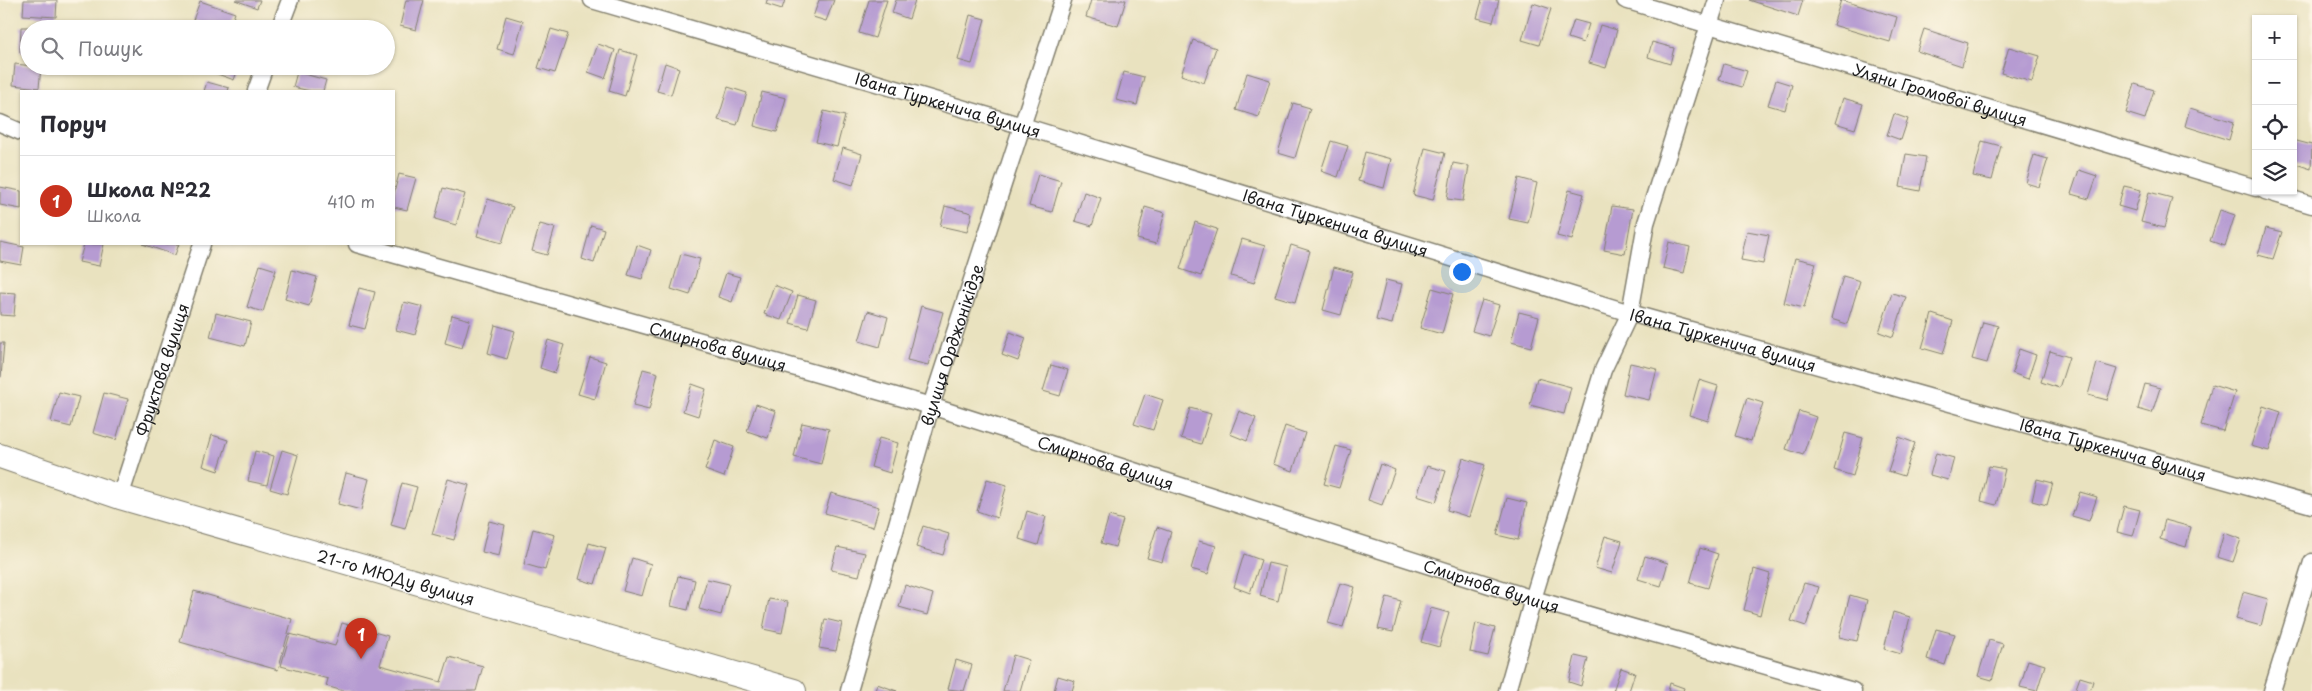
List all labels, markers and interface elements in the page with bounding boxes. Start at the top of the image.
map controls [2252,15,2297,195]
button: + [2252,15,2297,60]
search box [20,20,395,75]
icon: search [38,34,66,62]
text: Пошук [78,34,143,62]
street label: Уляни Громової вулиця [1850,57,2030,131]
button: − [2252,60,2297,105]
street label: Івана Туркенича вулиця [852,66,1044,143]
button: locate [2252,105,2297,150]
text: Поруч [40,107,107,139]
button: layers [2252,150,2297,195]
text: Школа №22 [87,175,211,203]
street label: Івана Туркенича вулиця [1240,182,1431,262]
text: 1 [52,189,60,213]
text: 410 m [327,189,375,213]
text: Школа [87,203,141,227]
your location [1449,259,1475,285]
street label: вулиця Орджонікідзе [914,261,988,428]
street label: Фруктова вулиця [129,300,194,439]
street label: Івана Туркенича вулиця [1627,302,1819,377]
street label: Смирнова вулиця [647,315,789,377]
street label: Івана Туркенича вулиця [2017,411,2209,487]
street label: Смирнова вулиця [1035,429,1177,495]
street label: 21-го МЮДу вулиця [314,542,478,610]
street label: Смирнова вулиця [1420,553,1562,618]
pin: 1 [345,618,377,659]

